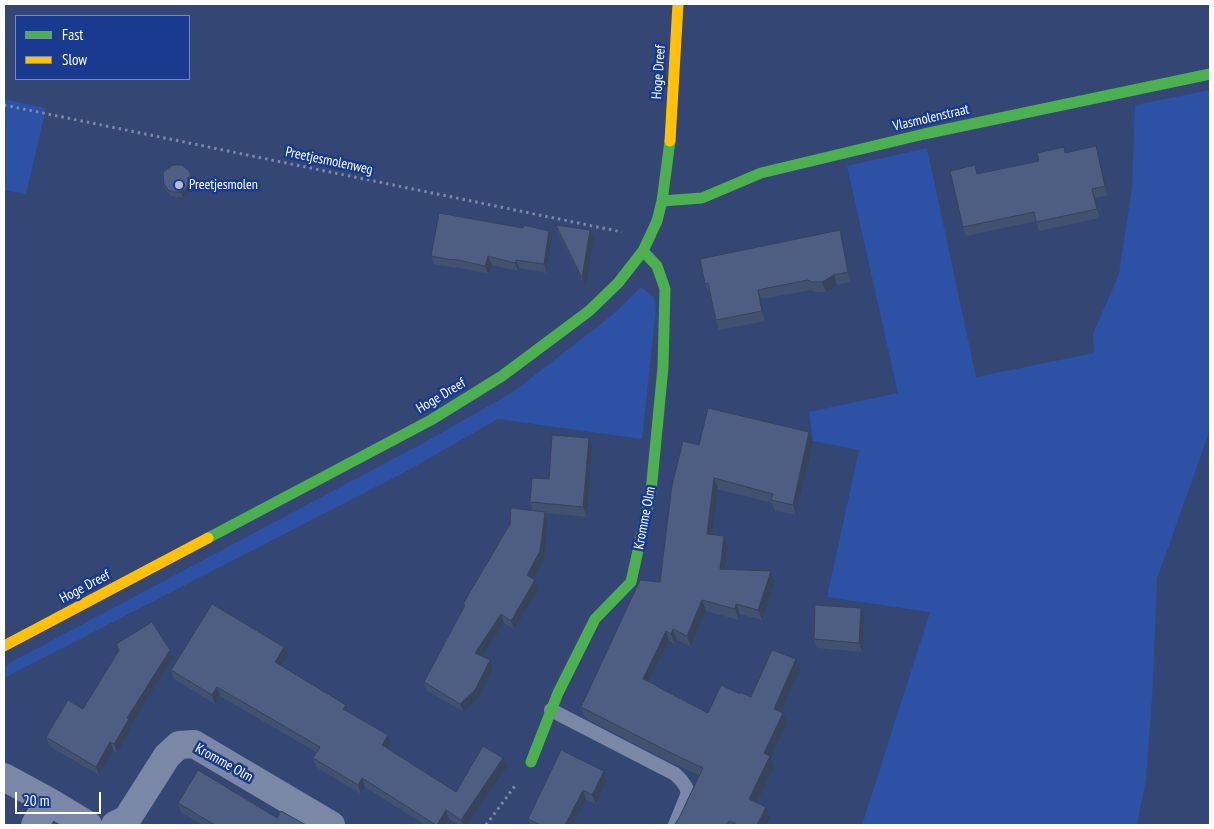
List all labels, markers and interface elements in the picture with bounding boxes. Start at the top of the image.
legend [15,15,190,80]
text: Fast [62,25,83,44]
street label: Hoge Dreef [649,44,669,100]
text: Slow [62,50,87,69]
street label: Vlasmolenstraat [891,101,971,135]
street label: Preetjesmolenweg [284,144,374,178]
place label: Preetjesmolen [189,177,258,193]
marker: Preetjesmolen [173,179,185,191]
street label: Hoge Dreef [413,375,469,417]
street label: Kromme Olm [631,485,659,551]
street label: Hoge Dreef [57,567,113,607]
street label: Kromme Olm [192,740,256,786]
scale bar [18,782,104,814]
text: 20 m [23,791,49,810]

